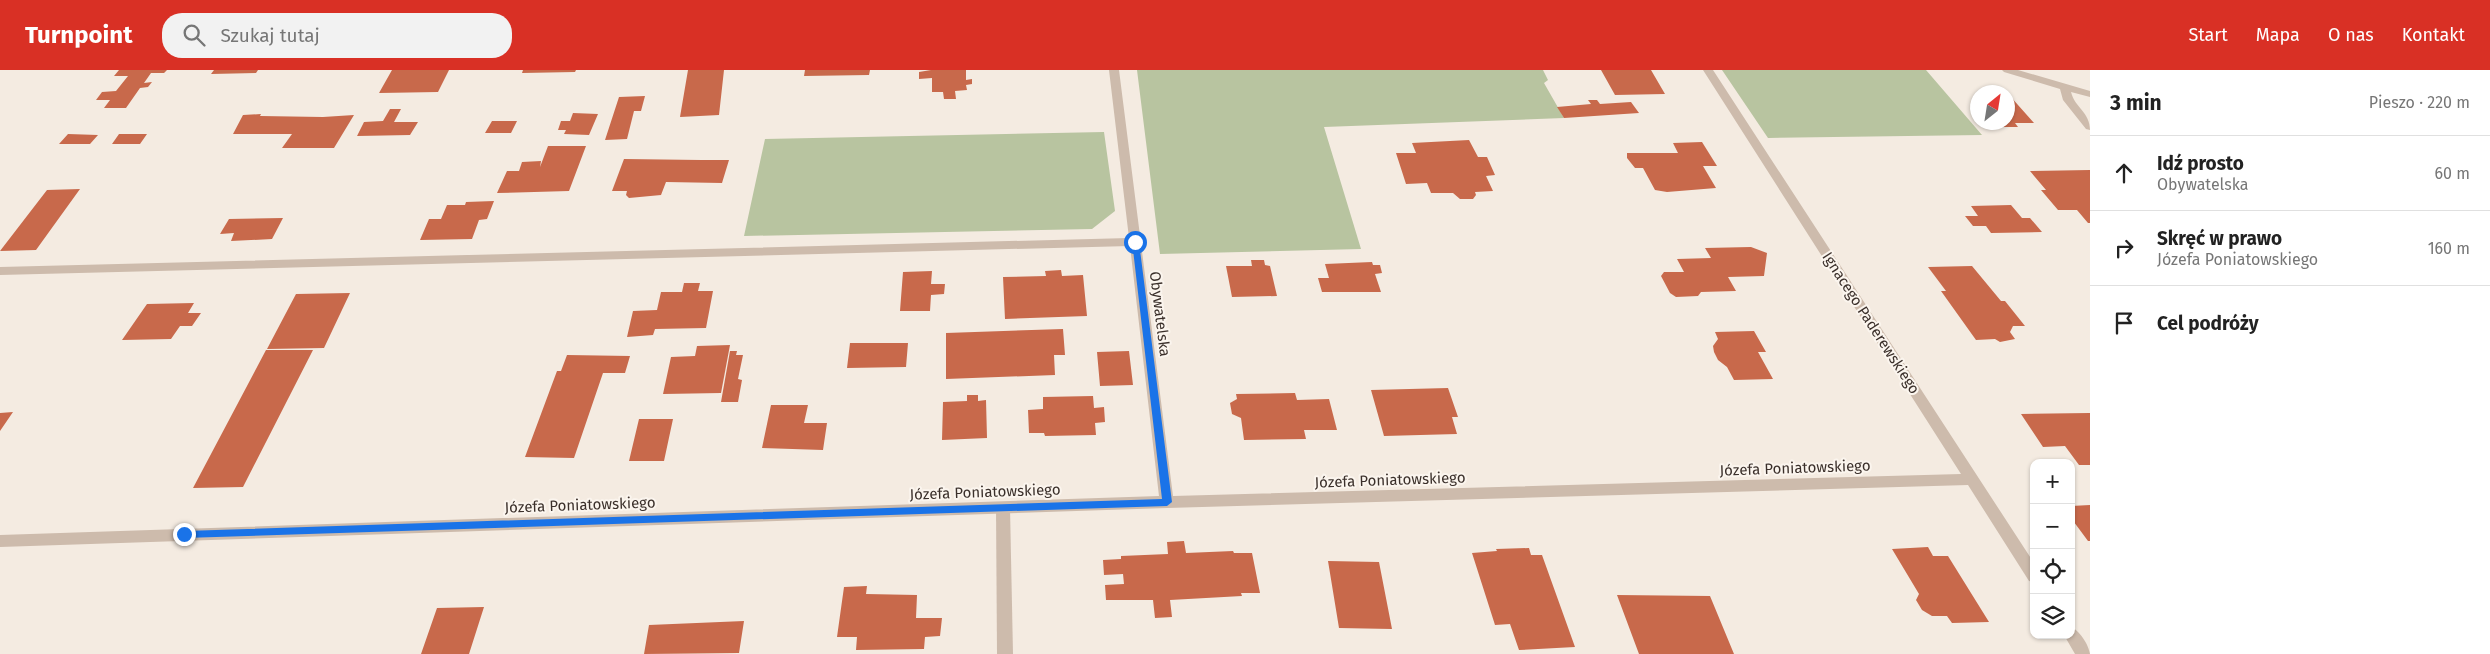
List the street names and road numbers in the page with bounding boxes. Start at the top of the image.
street label: Ignacego Paderewskiego [1818,249,1924,397]
street label: Obywatelska [1146,270,1174,358]
street label: Józefa Poniatowskiego [1719,456,1871,480]
street label: Józefa Poniatowskiego [1314,468,1466,492]
street label: Józefa Poniatowskiego [909,480,1061,504]
street label: Józefa Poniatowskiego [504,493,656,517]

